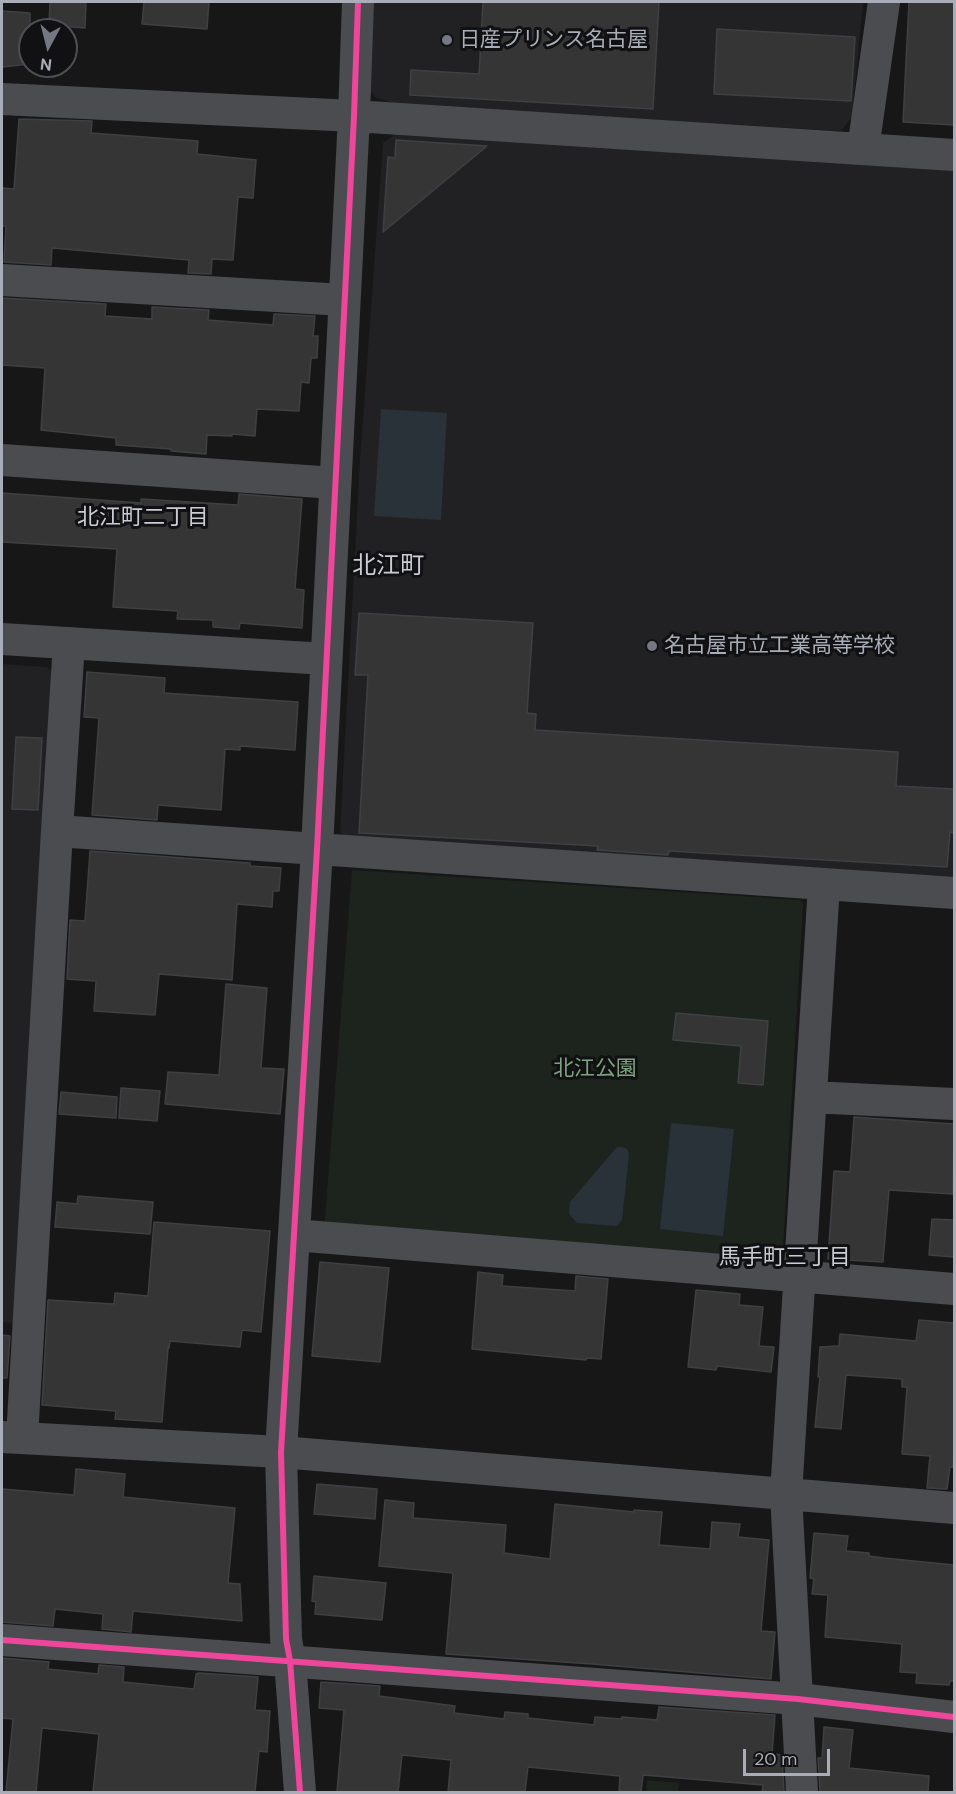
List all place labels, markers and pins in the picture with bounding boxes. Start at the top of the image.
place label: 日産プリンス名古屋 [459,27,648,53]
marker: 日産プリンス名古屋 [440,33,454,47]
place label: 名古屋市立工業高等学校 [664,633,895,659]
marker: 名古屋市立工業高等学校 [645,639,659,653]

